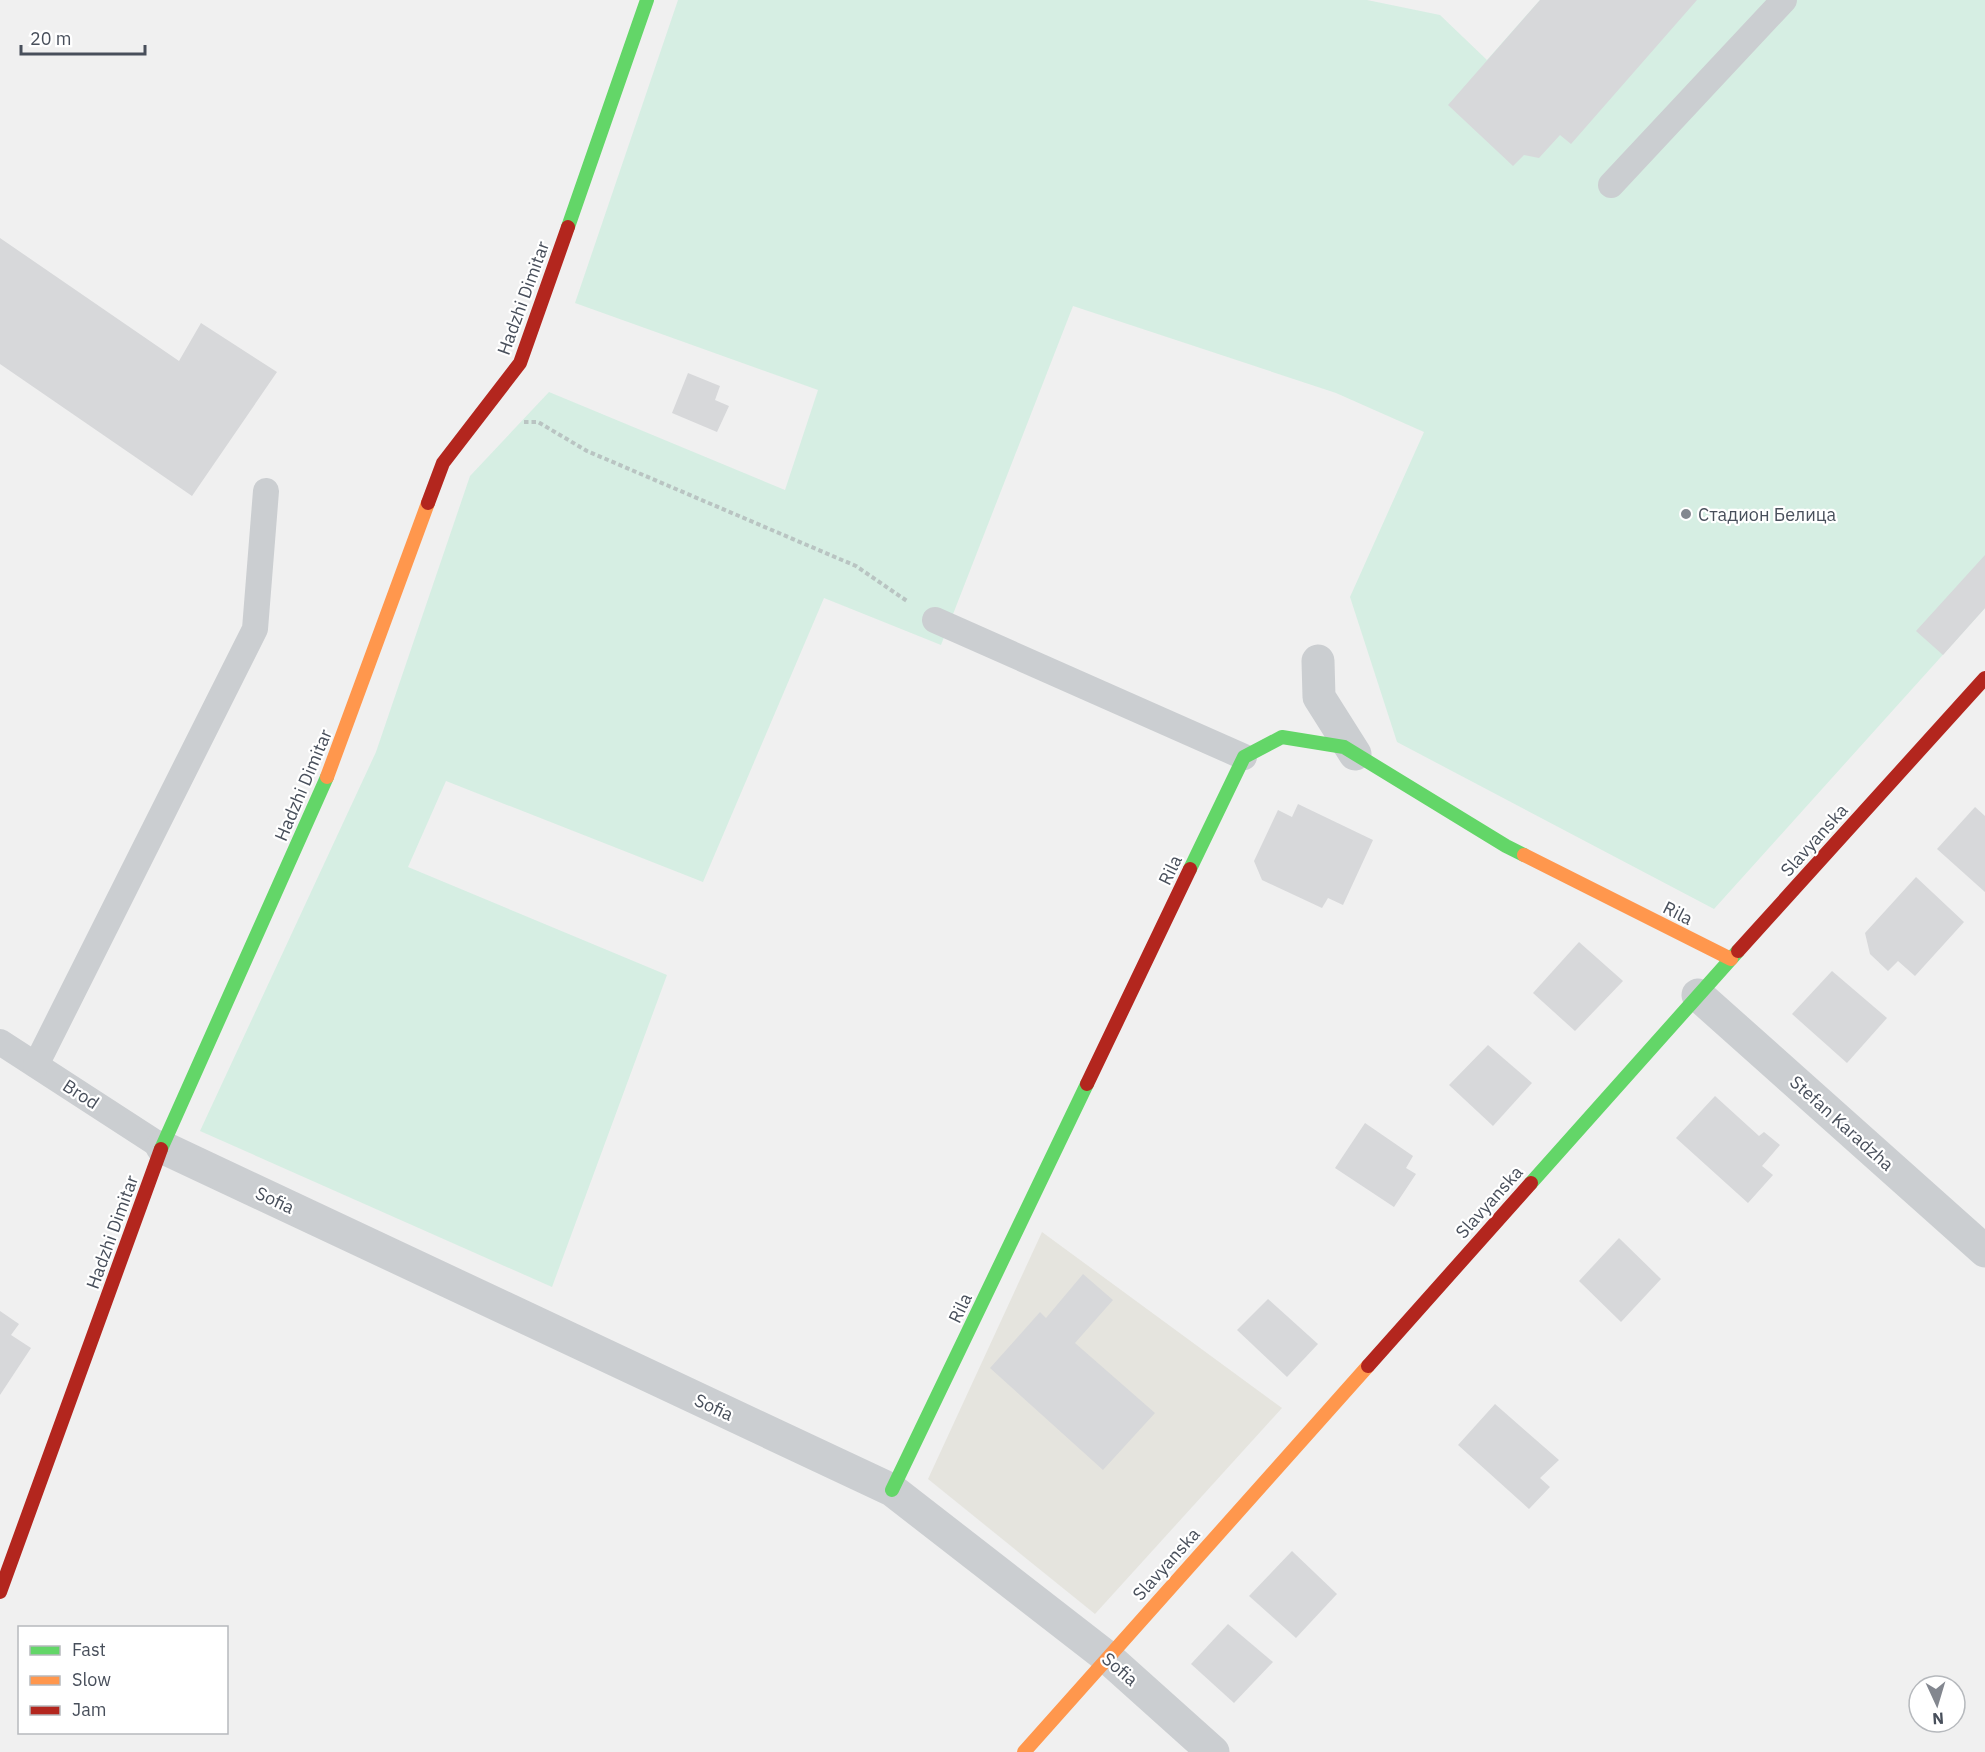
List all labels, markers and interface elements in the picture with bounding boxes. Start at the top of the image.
scale bar [21,18,146,56]
text: 20 m [30,27,72,50]
street label: Hadzhi Dimitar [492,238,554,358]
place label: Стадион Белица [1698,503,1837,526]
marker: Стадион Белица [1679,507,1693,521]
street label: Hadzhi Dimitar [269,725,337,844]
street label: Slavyanska [1775,799,1853,881]
street label: Rila [1153,851,1187,889]
street label: Rila [1659,896,1697,930]
street label: Stefan Karadzha [1785,1070,1899,1176]
street label: Brod [58,1074,104,1114]
street label: Slavyanska [1450,1161,1528,1243]
street label: Hadzhi Dimitar [81,1172,143,1292]
street label: Sofia [252,1181,298,1219]
street label: Rila [943,1289,977,1327]
street label: Sofia [691,1388,737,1426]
street label: Slavyanska [1127,1523,1205,1605]
legend [18,1626,228,1734]
text: Fast [72,1638,106,1661]
street label: Sofia [1097,1647,1143,1691]
text: Slow [72,1668,111,1691]
north arrow [1907,1674,1967,1734]
text: Jam [72,1698,107,1721]
text: N [1932,1709,1945,1729]

